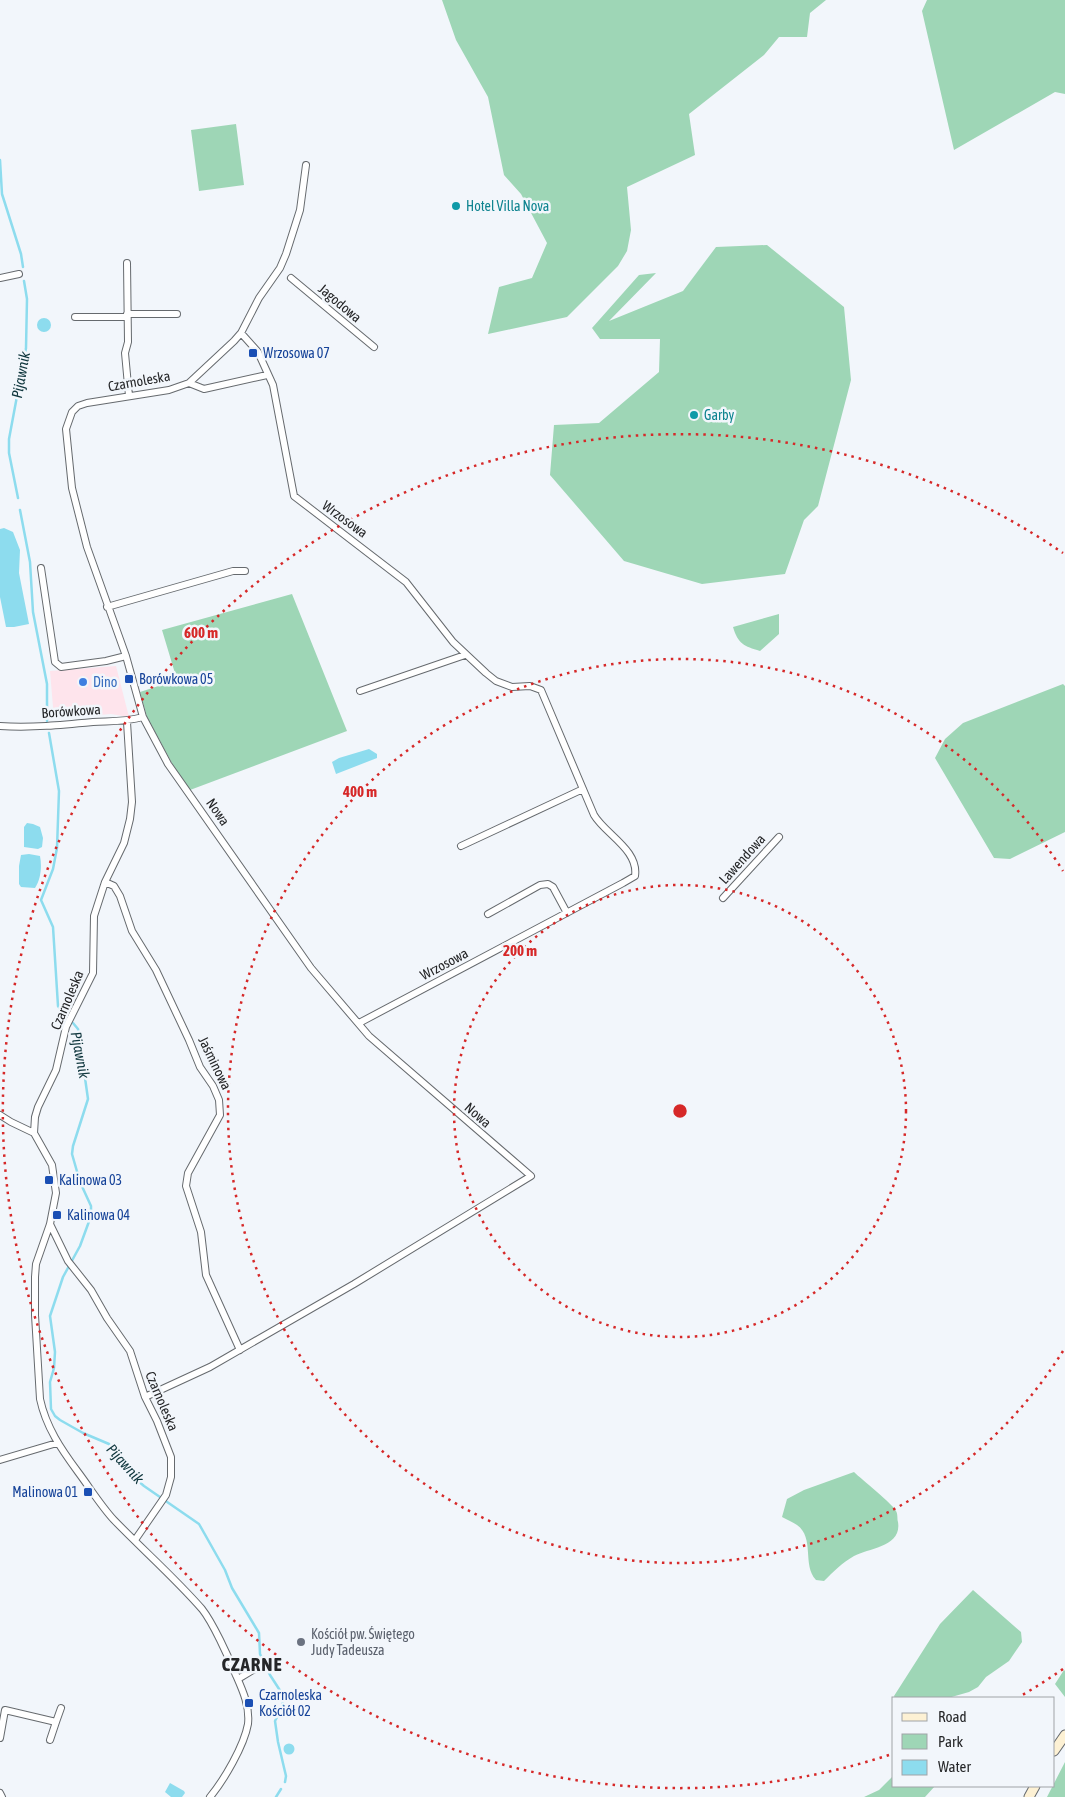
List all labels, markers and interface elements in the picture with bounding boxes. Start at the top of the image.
place label: Hotel Villa Nova [466,198,549,214]
marker: Hotel Villa Nova [450,200,462,212]
street label: Jagodowa [315,280,365,326]
place label: Wrzosowa 07 [263,345,330,361]
marker: Wrzosowa 07 [247,347,259,359]
water label: Pijawnik [8,350,33,400]
street label: Czarnoleska [107,368,171,394]
place label: Garby [704,407,735,423]
marker: Garby [688,409,700,421]
street label: Wrzosowa [319,497,371,541]
text: 600 m [184,624,218,641]
place label: Borówkowa 05 [139,671,213,687]
marker: Borówkowa 05 [123,673,135,685]
place label: Dino [93,674,117,690]
marker: Dino [77,676,89,688]
street label: Borówkowa [41,701,101,721]
text: 400 m [342,783,377,800]
street label: Nowa [203,795,233,829]
street label: Lawendowa [716,831,768,887]
text: 200 m [503,942,537,959]
street label: Wrzosowa [417,945,471,983]
street label: Czarnoleska [47,968,87,1032]
water label: Pijawnik [68,1030,93,1080]
street label: Jaśminowa [195,1034,235,1092]
street label: Nowa [462,1099,494,1131]
centre of rings [671,1102,689,1120]
place label: Kalinowa 03 [59,1172,122,1188]
marker: Kalinowa 03 [43,1174,55,1186]
place label: Kalinowa 04 [67,1207,130,1223]
marker: Kalinowa 04 [51,1209,63,1221]
street label: Czarnoleska [142,1369,182,1433]
water label: Pijawnik [103,1440,148,1487]
place label: Malinowa 01 [12,1484,78,1500]
marker: Malinowa 01 [82,1486,94,1498]
place label: Kościół pw. Świętego Judy Tadeusza [311,1626,415,1658]
marker: Kościół pw. Świętego Judy Tadeusza [295,1636,307,1648]
district label: CZARNE [221,1653,283,1675]
place label: Czarnoleska Kościół 02 [259,1687,322,1719]
marker: Czarnoleska Kościół 02 [243,1697,255,1709]
legend [892,1697,1055,1787]
text: Road [938,1708,967,1725]
text: Park [938,1733,963,1750]
text: Water [938,1758,971,1775]

